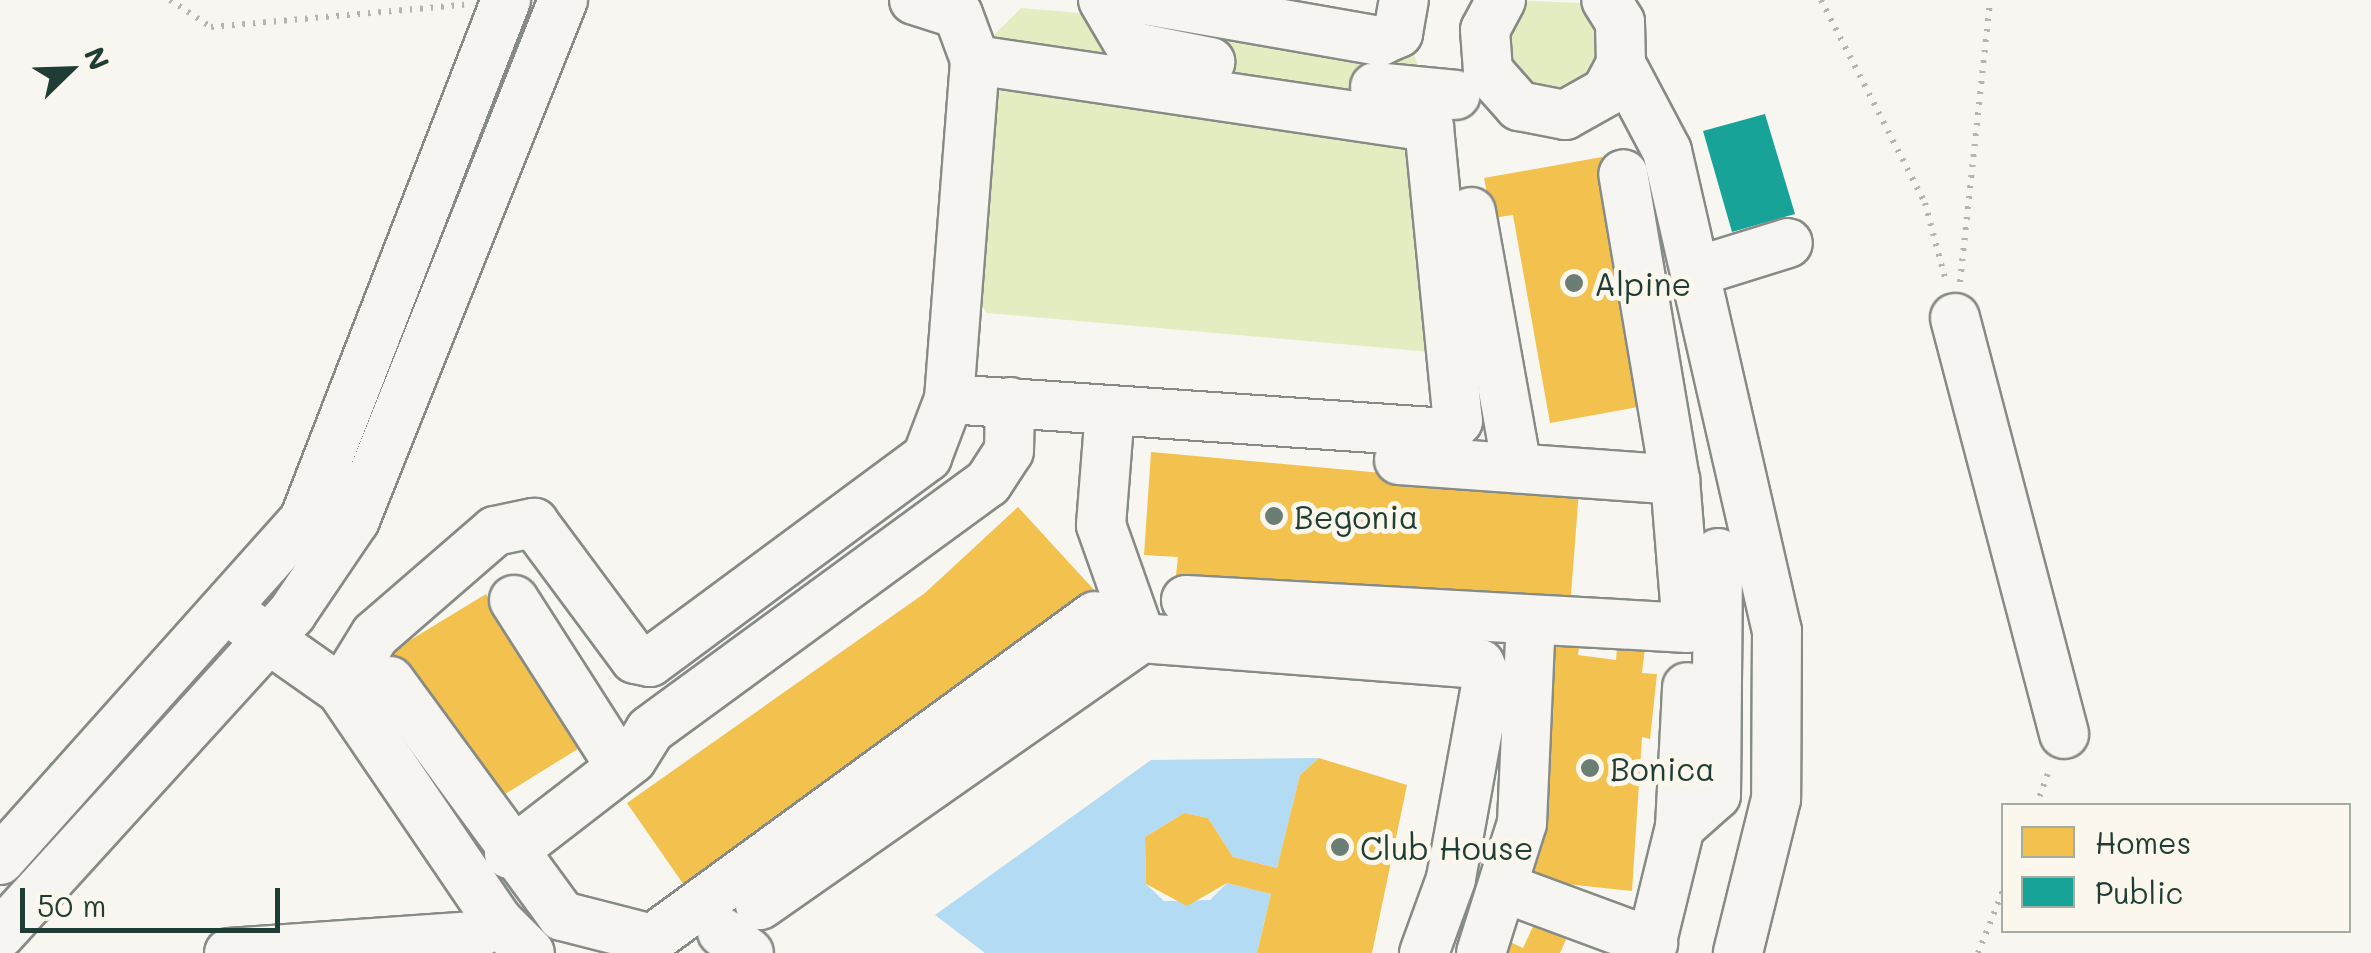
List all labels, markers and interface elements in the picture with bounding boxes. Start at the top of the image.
north arrow [20,20,120,120]
text: N [77,41,118,75]
place label: Alpine [1594,264,1691,302]
marker: Alpine [1563,272,1585,294]
place label: Begonia [1294,497,1419,535]
marker: Begonia [1263,505,1285,527]
place label: Bonica [1610,749,1715,787]
marker: Bonica [1579,757,1601,779]
legend [2001,803,2351,933]
text: Homes [2095,822,2191,862]
place label: Club House [1360,828,1534,866]
marker: Club House [1329,836,1351,858]
scale bar [25,868,285,930]
text: Public [2095,872,2183,912]
text: 50 m [37,885,107,925]

